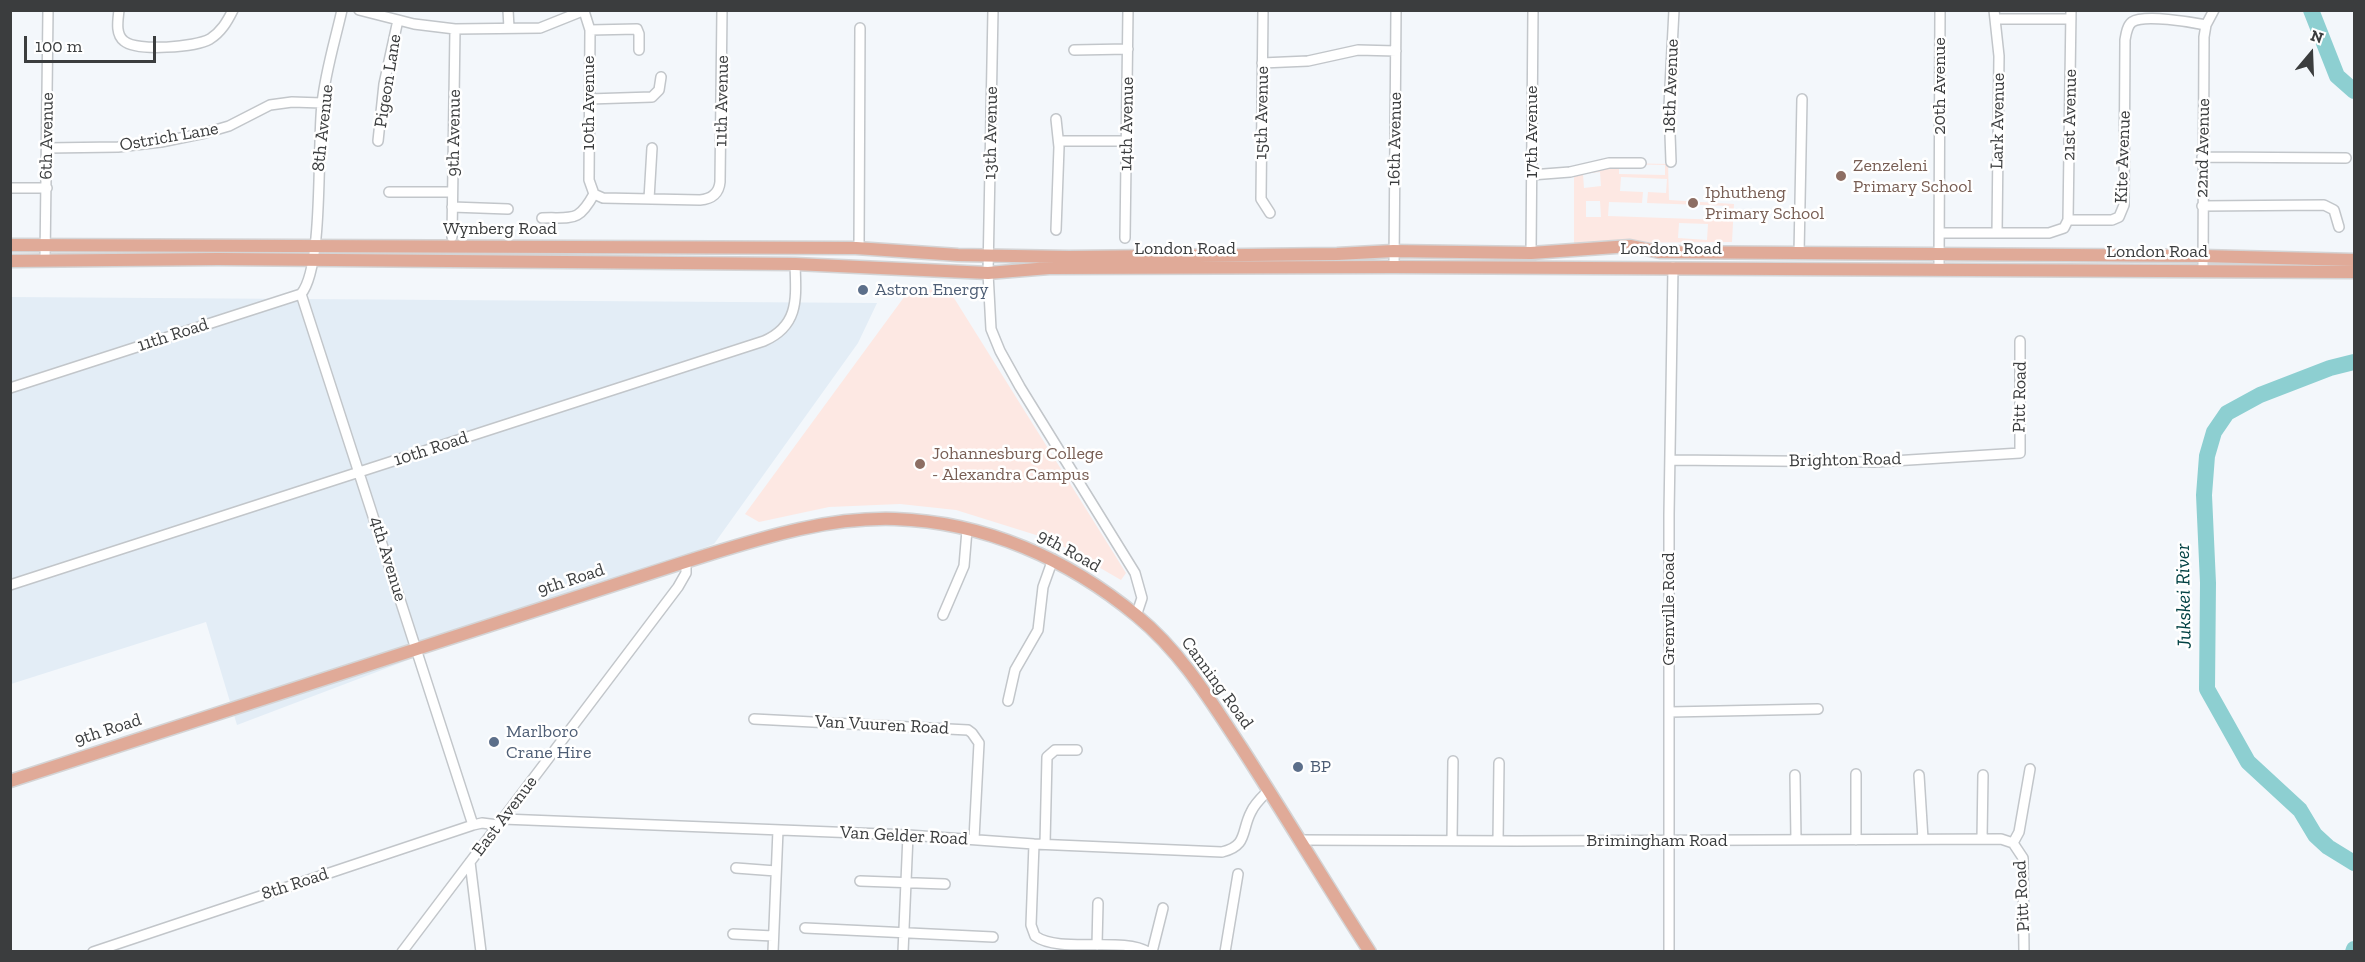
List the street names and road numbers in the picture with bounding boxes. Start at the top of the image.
street label: Pigeon Lane [370,33,406,129]
street label: 20th Avenue [1929,37,1951,135]
street label: 18th Avenue [1659,38,1683,134]
street label: 10th Avenue [578,55,600,151]
street label: 11th Avenue [710,55,734,147]
street label: 15th Avenue [1250,66,1274,160]
street label: 21st Avenue [2058,69,2082,161]
street label: Lark Avenue [1986,73,2010,169]
street label: 14th Avenue [1115,77,1139,171]
street label: 8th Avenue [308,83,338,173]
street label: 13th Avenue [979,86,1003,180]
street label: 17th Avenue [1521,86,1543,178]
street label: 9th Avenue [442,89,466,177]
street label: 6th Avenue [35,92,59,180]
street label: 16th Avenue [1383,92,1407,186]
street label: 22nd Avenue [2191,98,2215,198]
street label: Kite Avenue [2111,110,2135,204]
street label: Ostrich Lane [118,118,220,156]
street label: Wynberg Road [443,218,557,240]
street label: London Road [1134,238,1236,260]
street label: London Road [1620,238,1722,260]
street label: London Road [2106,241,2208,263]
street label: 11th Road [135,313,211,357]
street label: Pitt Road [2009,361,2031,433]
street label: 10th Road [391,427,471,471]
street label: Brighton Road [1789,448,1901,472]
street label: 4th Avenue [365,514,411,604]
street label: 9th Road [1034,525,1104,577]
street label: Grenville Road [1658,552,1680,666]
street label: 9th Road [535,559,607,601]
street label: Canning Road [1176,633,1258,733]
street label: 9th Road [72,709,144,751]
street label: Van Vuuren Road [815,711,949,739]
street label: East Avenue [468,772,542,860]
street label: Van Gelder Road [840,822,968,850]
street label: Brimingham Road [1586,830,1728,852]
street label: Pitt Road [2009,860,2035,932]
street label: 8th Road [259,863,331,905]

